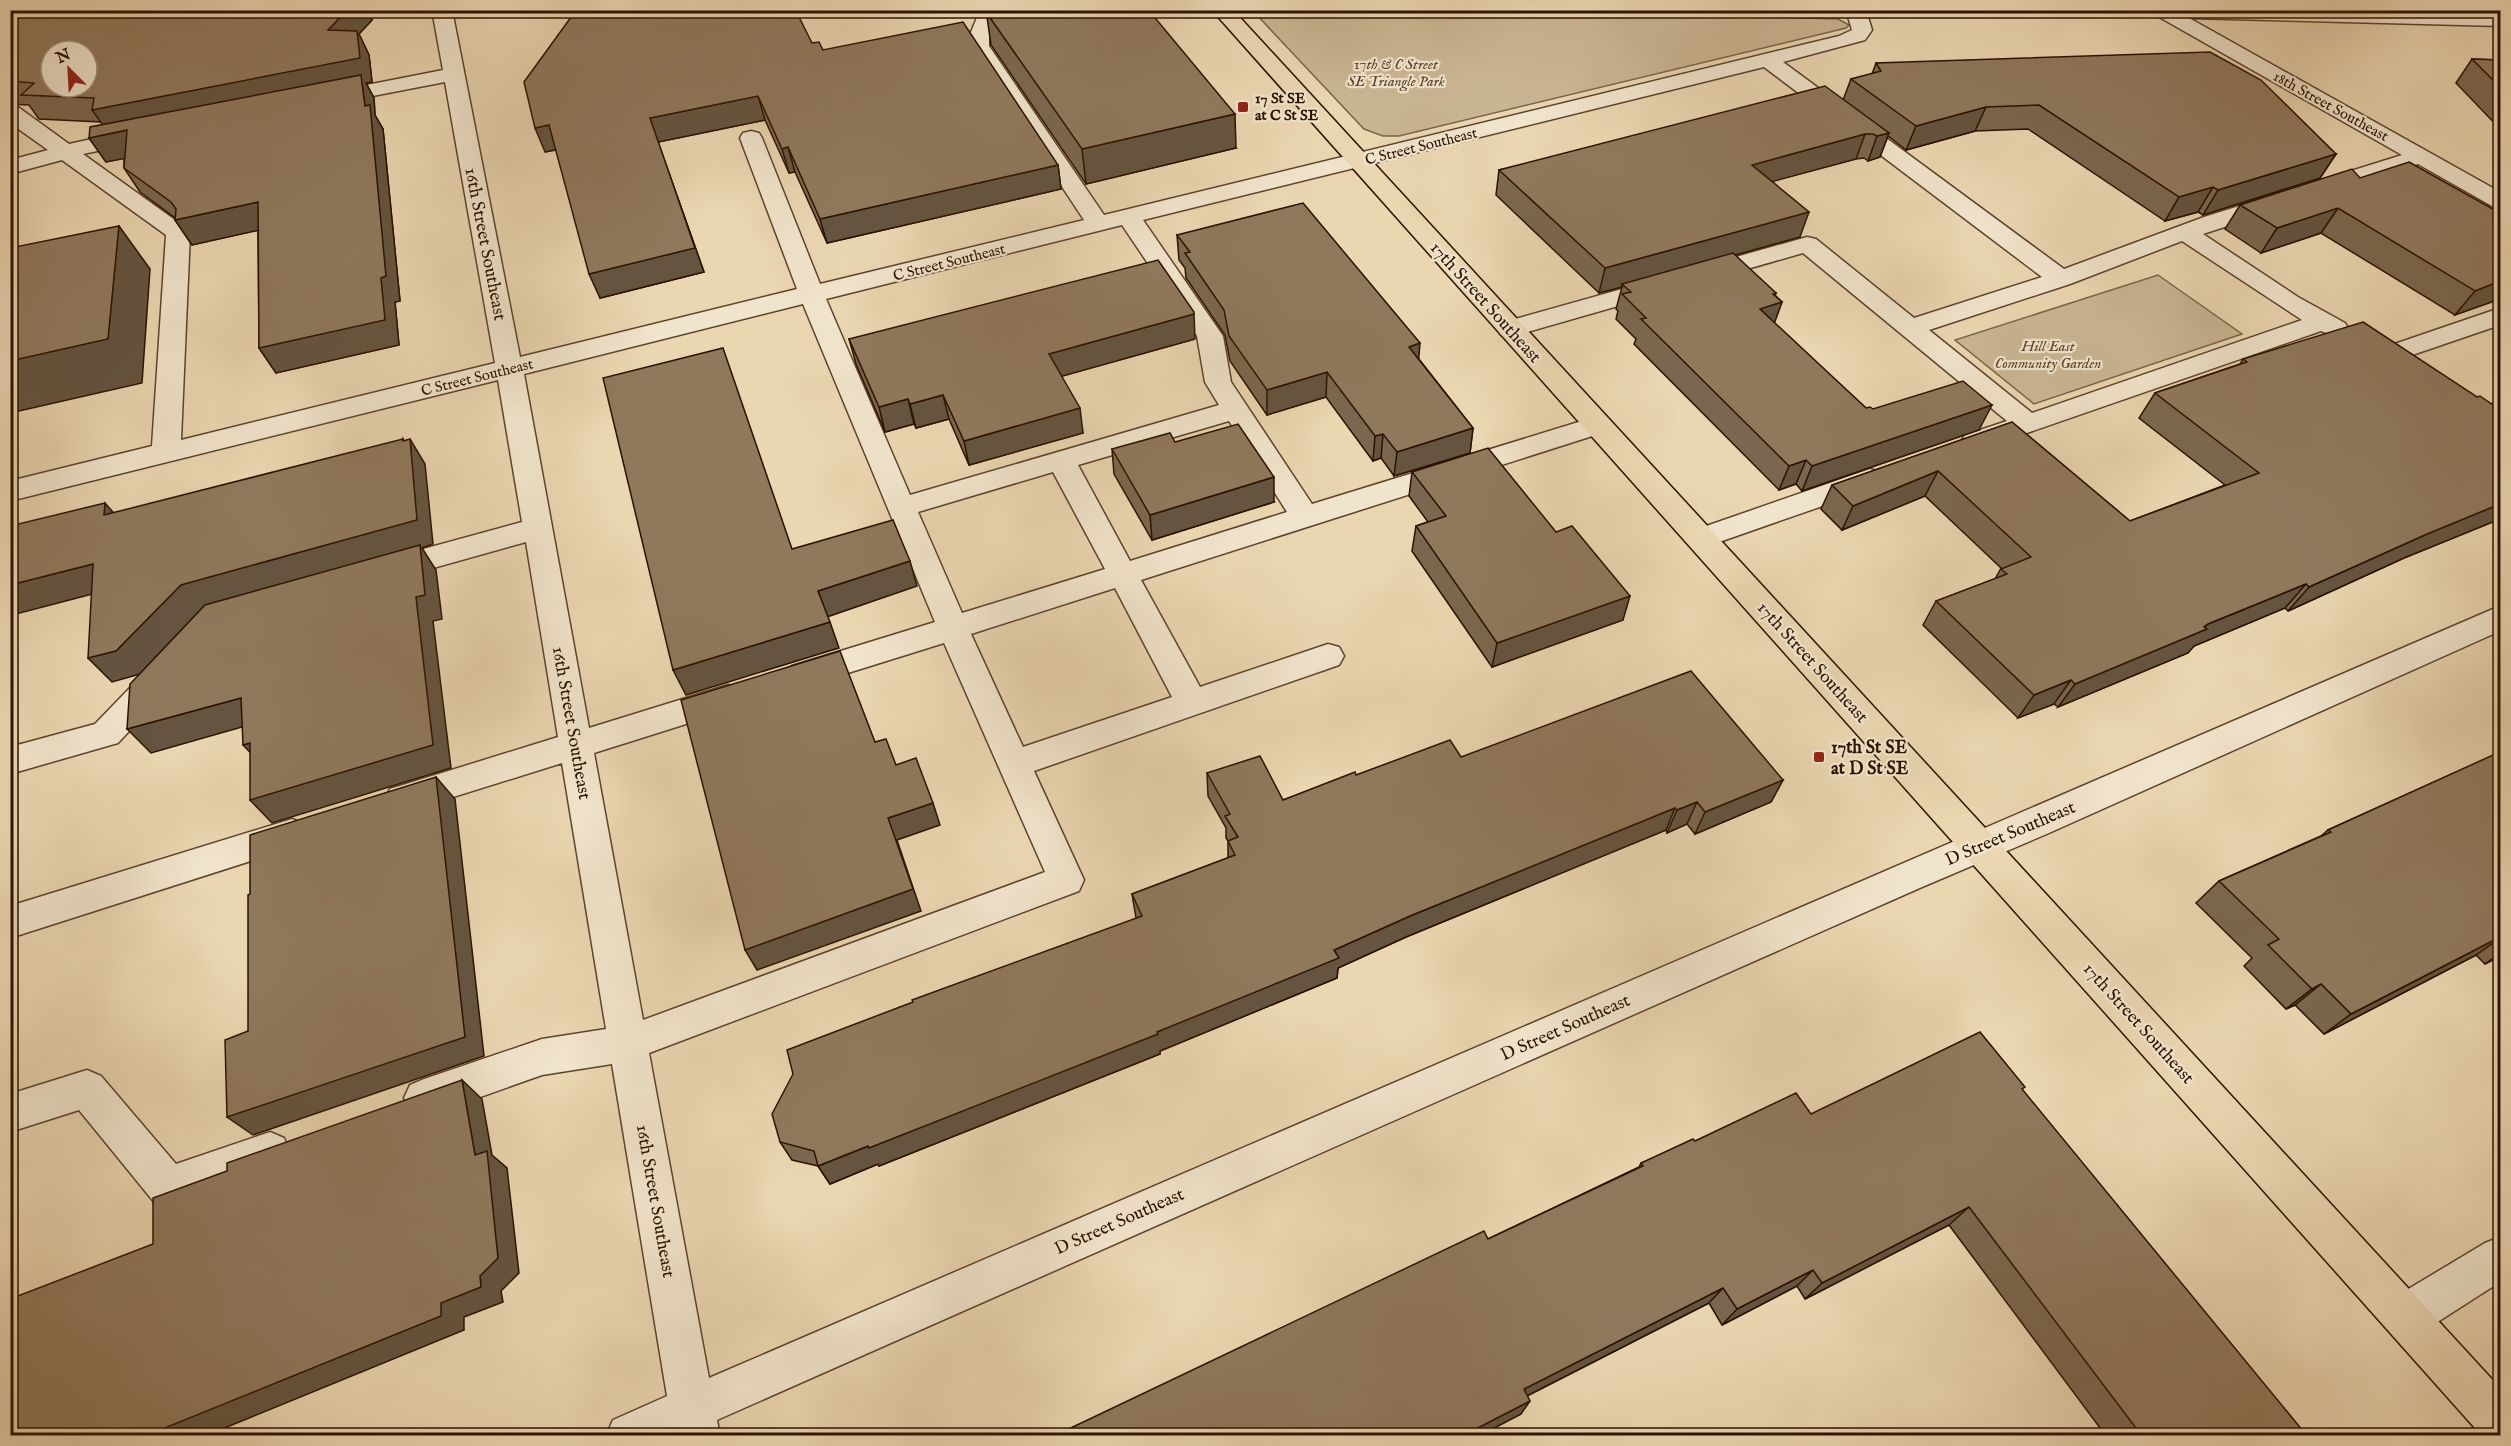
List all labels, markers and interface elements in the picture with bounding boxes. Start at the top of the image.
north arrow [39,39,99,99]
text: N [52,45,74,69]
park label: 17th & C Street SE Triangle Park [1347,55,1445,92]
street label: 18th Street Southeast [2270,67,2392,146]
place label: 17 St SE at C St SE [1255,89,1319,125]
marker: 17 St SE at C St SE [1236,100,1250,114]
street label: C Street Southeast [1363,123,1479,170]
street label: 16th Street Southeast [458,166,511,323]
street label: 17th Street Southeast [1424,237,1546,369]
street label: C Street Southeast [891,239,1007,286]
park label: Hill East Community Garden [1995,337,2101,373]
street label: C Street Southeast [419,354,535,401]
street label: 17th Street Southeast [1751,597,1873,729]
street label: 16th Street Southeast [546,645,595,802]
place label: 17th St SE at D St SE [1831,737,1909,781]
marker: 17th St SE at D St SE [1812,750,1826,764]
street label: D Street Southeast [1942,797,2079,872]
street label: 17th Street Southeast [2077,958,2199,1090]
street label: D Street Southeast [1497,989,1634,1067]
street label: 16th Street Southeast [630,1123,679,1280]
street label: D Street Southeast [1051,1183,1188,1261]

